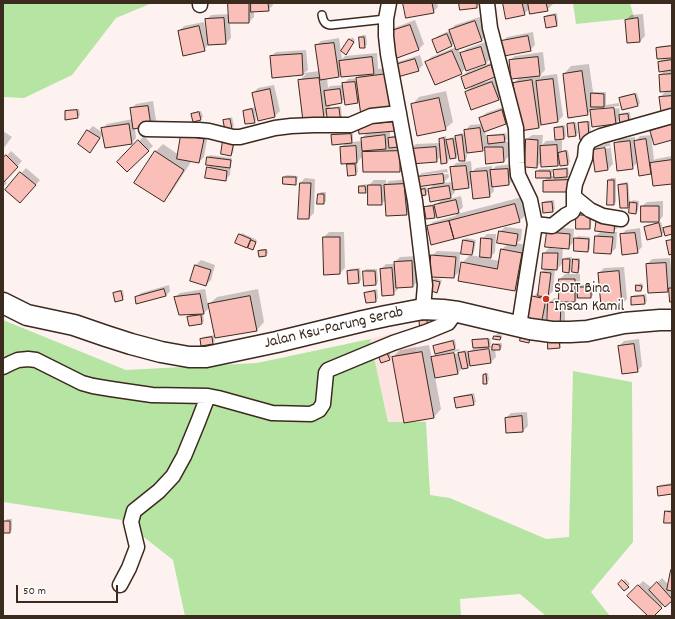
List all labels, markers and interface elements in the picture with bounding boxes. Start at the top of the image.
place label: SDIT Bina Insan Kamil [554,280,624,318]
marker: SDIT Bina Insan Kamil [541,294,551,304]
street label: Jalan Ksu-Parung Serab [263,304,405,354]
scale bar [18,577,120,603]
text: 50 m [23,583,46,600]

